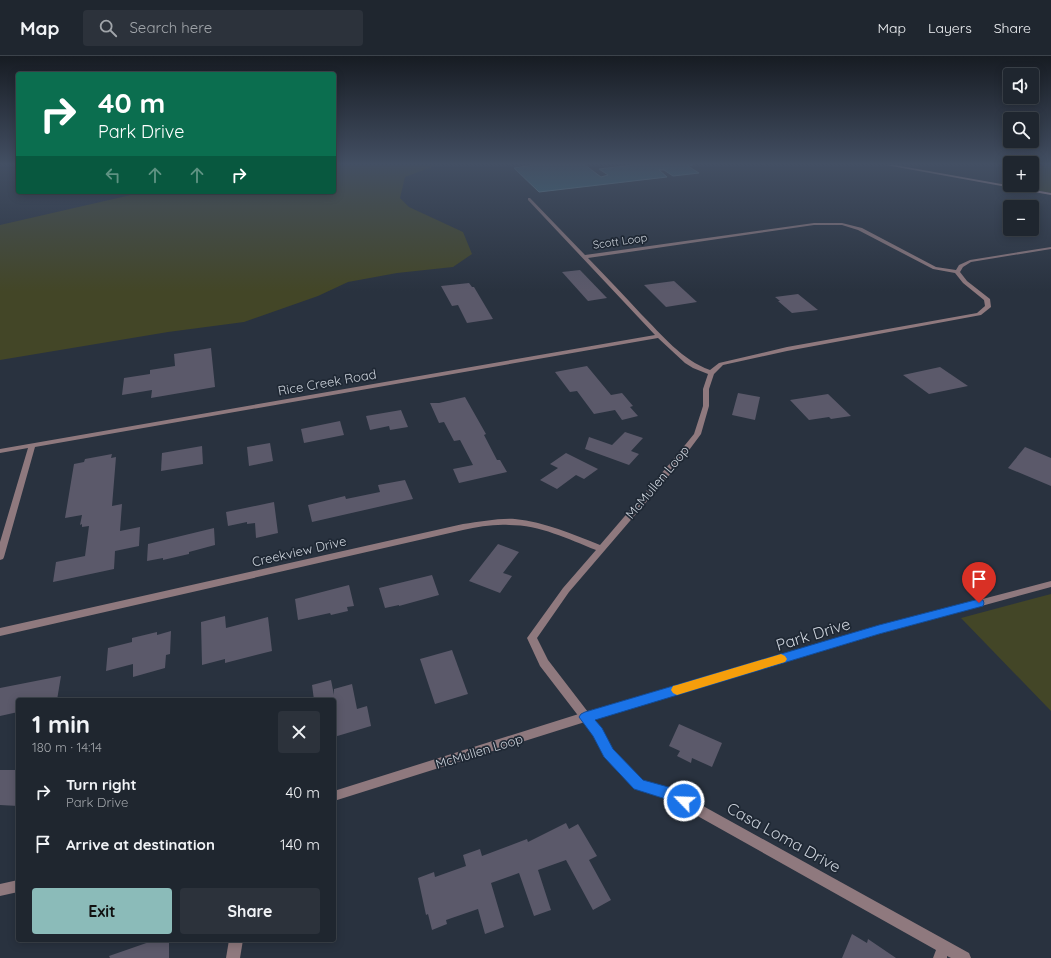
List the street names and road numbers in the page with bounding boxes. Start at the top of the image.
street label: Scott Loop [592,230,648,252]
street label: Rice Creek Road [276,365,378,399]
street label: McMullen Loop [622,442,692,522]
street label: Creekview Drive [250,532,348,570]
street label: Park Drive [773,613,853,655]
street label: McMullen Loop [433,730,525,772]
street label: Casa Loma Drive [724,797,844,877]

